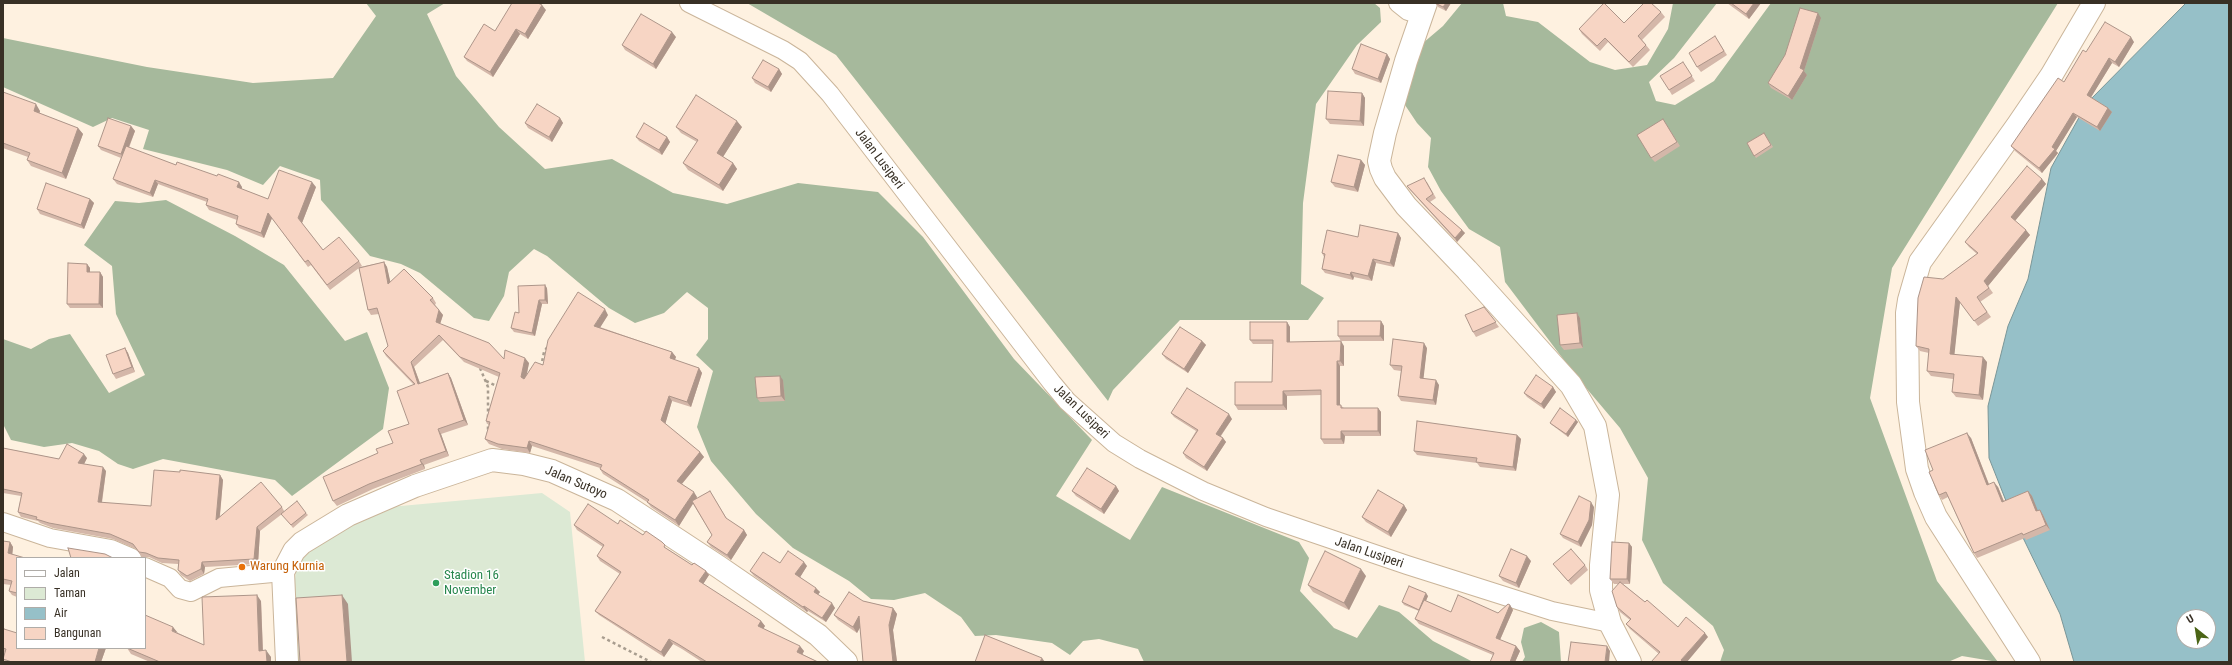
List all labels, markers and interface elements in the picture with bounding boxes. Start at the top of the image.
street label: Jalan Lusiperi [851,126,907,192]
street label: Jalan Lusiperi [1050,382,1112,442]
street label: Jalan Sutoyo [543,463,609,503]
street label: Jalan Lusiperi [1333,534,1405,572]
legend [16,557,146,649]
place label: Warung Kurnia [250,559,325,575]
marker: Warung Kurnia [237,562,247,572]
text: Jalan [54,566,80,580]
place label: Stadion 16 November [444,568,499,599]
marker: Stadion 16 November [431,578,441,588]
text: Taman [54,586,86,600]
text: Air [54,606,67,620]
north arrow [2176,609,2216,649]
text: U [2184,612,2196,626]
text: Bangunan [54,626,101,640]

